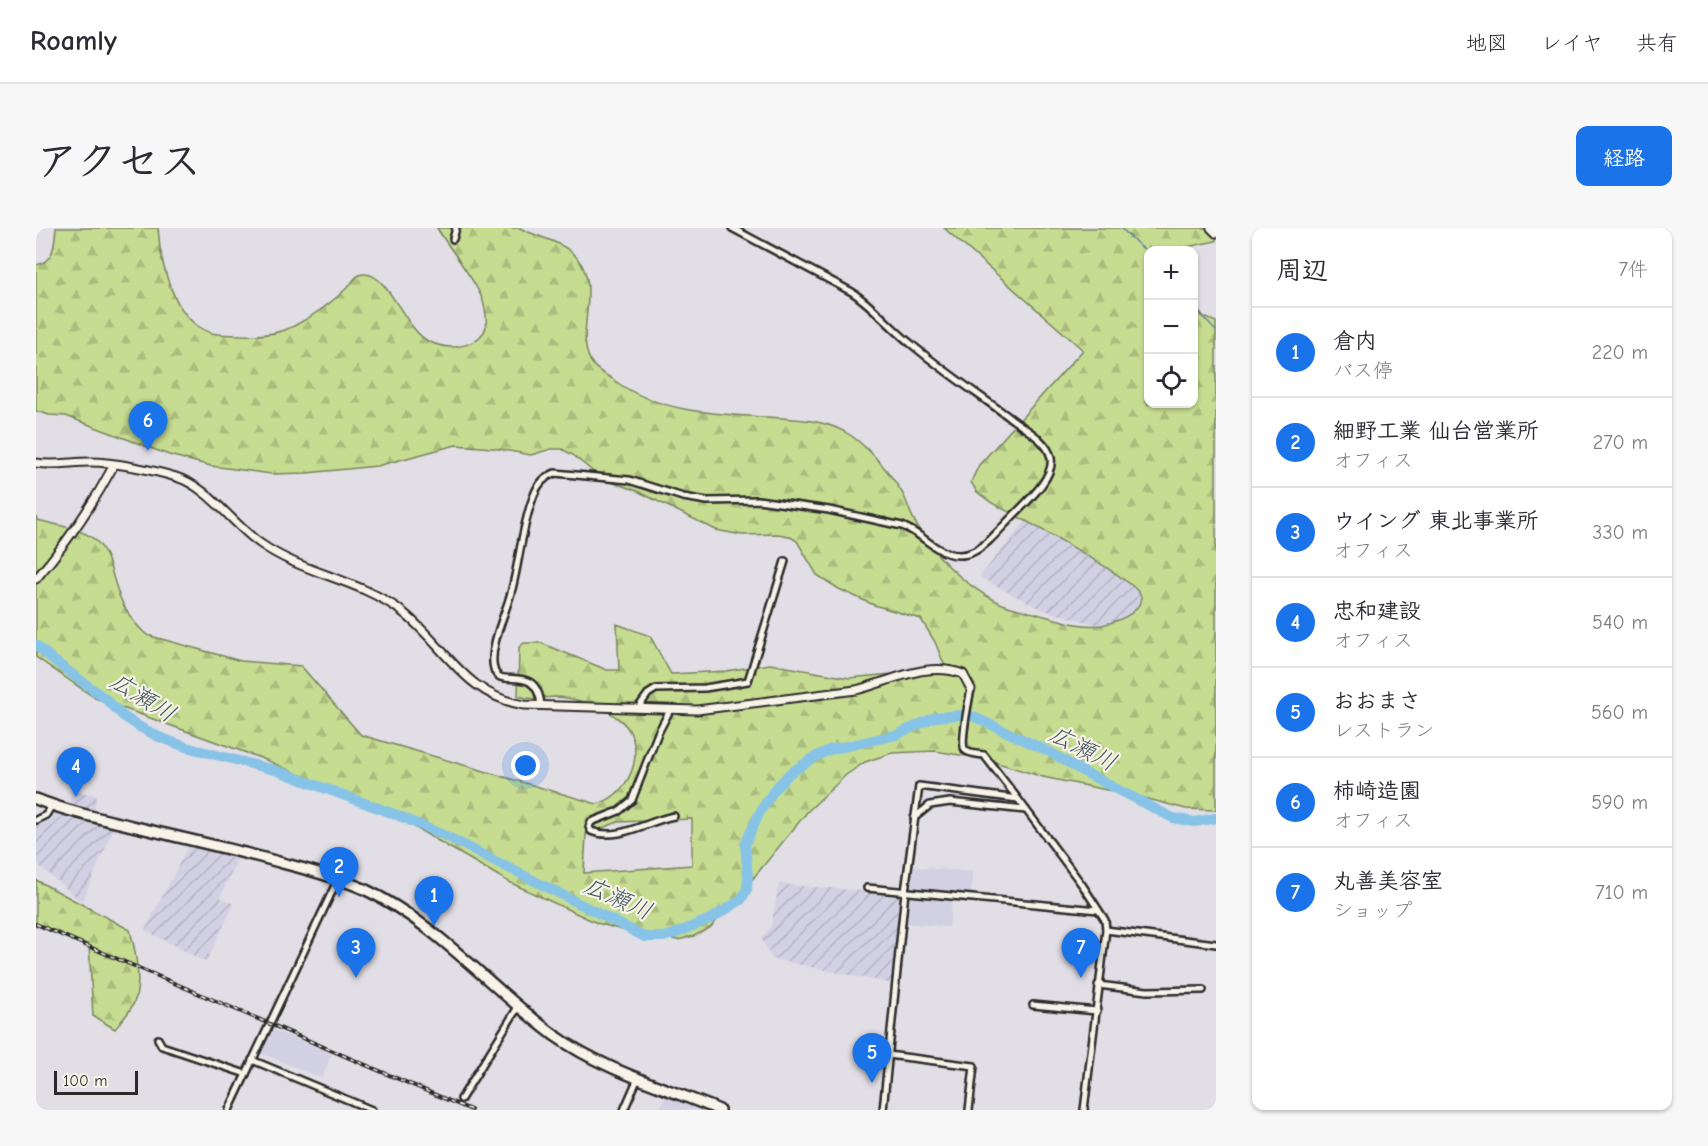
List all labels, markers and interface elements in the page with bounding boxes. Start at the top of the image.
text: Roamly [30,25,117,57]
text: 地図 [1466,31,1508,55]
text: レイヤ [1541,31,1603,55]
text: 共有 [1636,31,1678,55]
button: 経路 [1576,126,1672,186]
text: アクセス [36,137,201,186]
map controls [1144,246,1198,408]
button: + [1144,246,1198,300]
text: 周辺 [1276,256,1328,286]
text: 7件 [1619,258,1648,281]
button: − [1144,300,1198,354]
text: 倉内 [1333,328,1377,354]
text: 1 [1292,341,1299,364]
text: 220 m [1592,341,1648,364]
button: locate [1144,354,1198,408]
text: バス停 [1333,359,1393,382]
pin: 6 [128,402,168,451]
text: 細野工業 仙台営業所 [1333,418,1539,444]
text: 2 [1291,431,1300,454]
text: 270 m [1593,431,1648,454]
text: オフィス [1333,449,1413,472]
text: ウイング 東北事業所 [1333,508,1538,534]
text: 3 [1291,521,1300,544]
text: 330 m [1592,521,1648,544]
text: オフィス [1333,539,1413,562]
text: 忠和建設 [1333,598,1421,624]
text: 4 [1291,611,1300,634]
text: 540 m [1592,611,1648,634]
text: オフィス [1333,629,1413,652]
water label: 広瀬川 [105,666,181,728]
text: おおまさ [1333,688,1421,714]
text: 5 [1290,701,1301,724]
text: 560 m [1591,701,1648,724]
water label: 広瀬川 [1045,719,1121,777]
text: レストラン [1333,719,1435,742]
pin: 4 [56,748,96,797]
your location [511,751,540,780]
text: 柿崎造園 [1333,778,1421,804]
text: 6 [1290,791,1301,814]
text: 590 m [1591,791,1648,814]
text: オフィス [1333,809,1413,832]
pin: 2 [320,848,358,897]
text: 丸善美容室 [1333,868,1443,894]
water label: 広瀬川 [579,871,657,925]
pin: 1 [414,876,454,926]
text: 7 [1291,881,1300,904]
text: 710 m [1595,881,1648,904]
text: ショップ [1333,899,1412,922]
pin: 3 [336,928,376,978]
pin: 7 [1062,928,1100,978]
pin: 5 [852,1034,892,1083]
scale bar [54,1068,138,1096]
text: 100 m [63,1072,107,1090]

